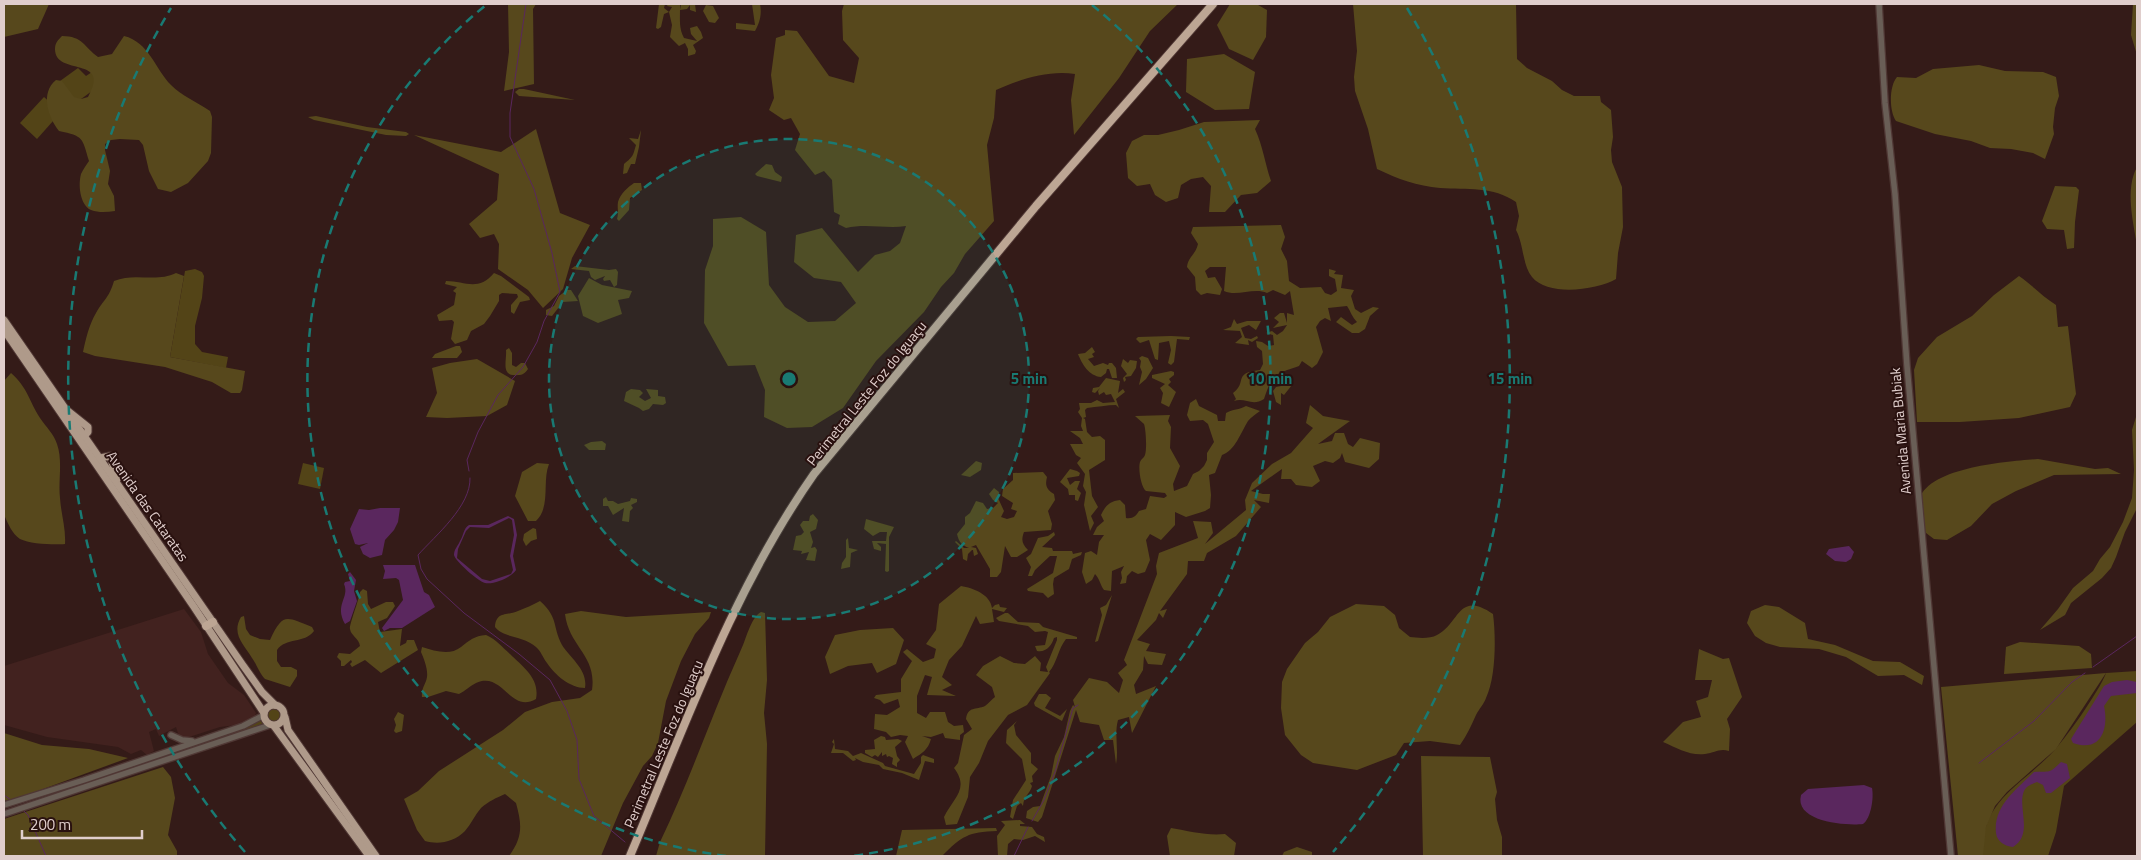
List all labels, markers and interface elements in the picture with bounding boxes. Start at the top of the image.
street label: Perimetral Leste Foz do Iguaçu [801,316,931,470]
text: 5 min [1011,367,1047,390]
text: 10 min [1248,367,1292,390]
text: 15 min [1488,367,1532,390]
street label: Avenida Maria Bubiak [1884,367,1916,495]
centre of rings [780,370,798,388]
street label: Avenida das Cataratas [102,446,194,566]
street label: Perimetral Leste Foz do Iguaçu [618,657,708,831]
scale bar [22,808,142,840]
text: 200 m [30,813,71,836]

